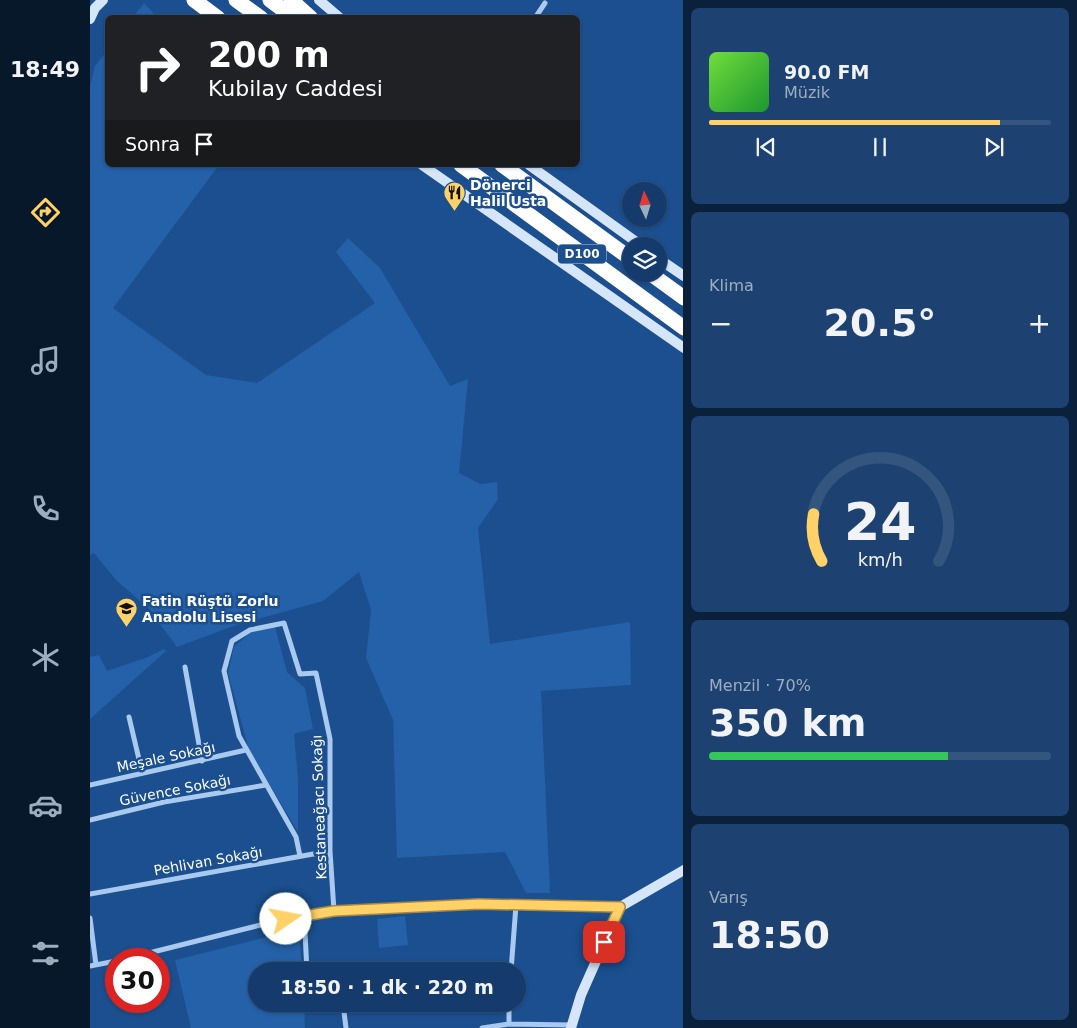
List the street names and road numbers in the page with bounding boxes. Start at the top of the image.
road number: D100 [558,244,606,264]
street label: Kestaneağacı Sokağı [308,734,330,880]
street label: Meşale Sokağı [115,739,217,775]
street label: Güvence Sokağı [118,771,232,809]
street label: Pehlivan Sokağı [152,844,264,878]

